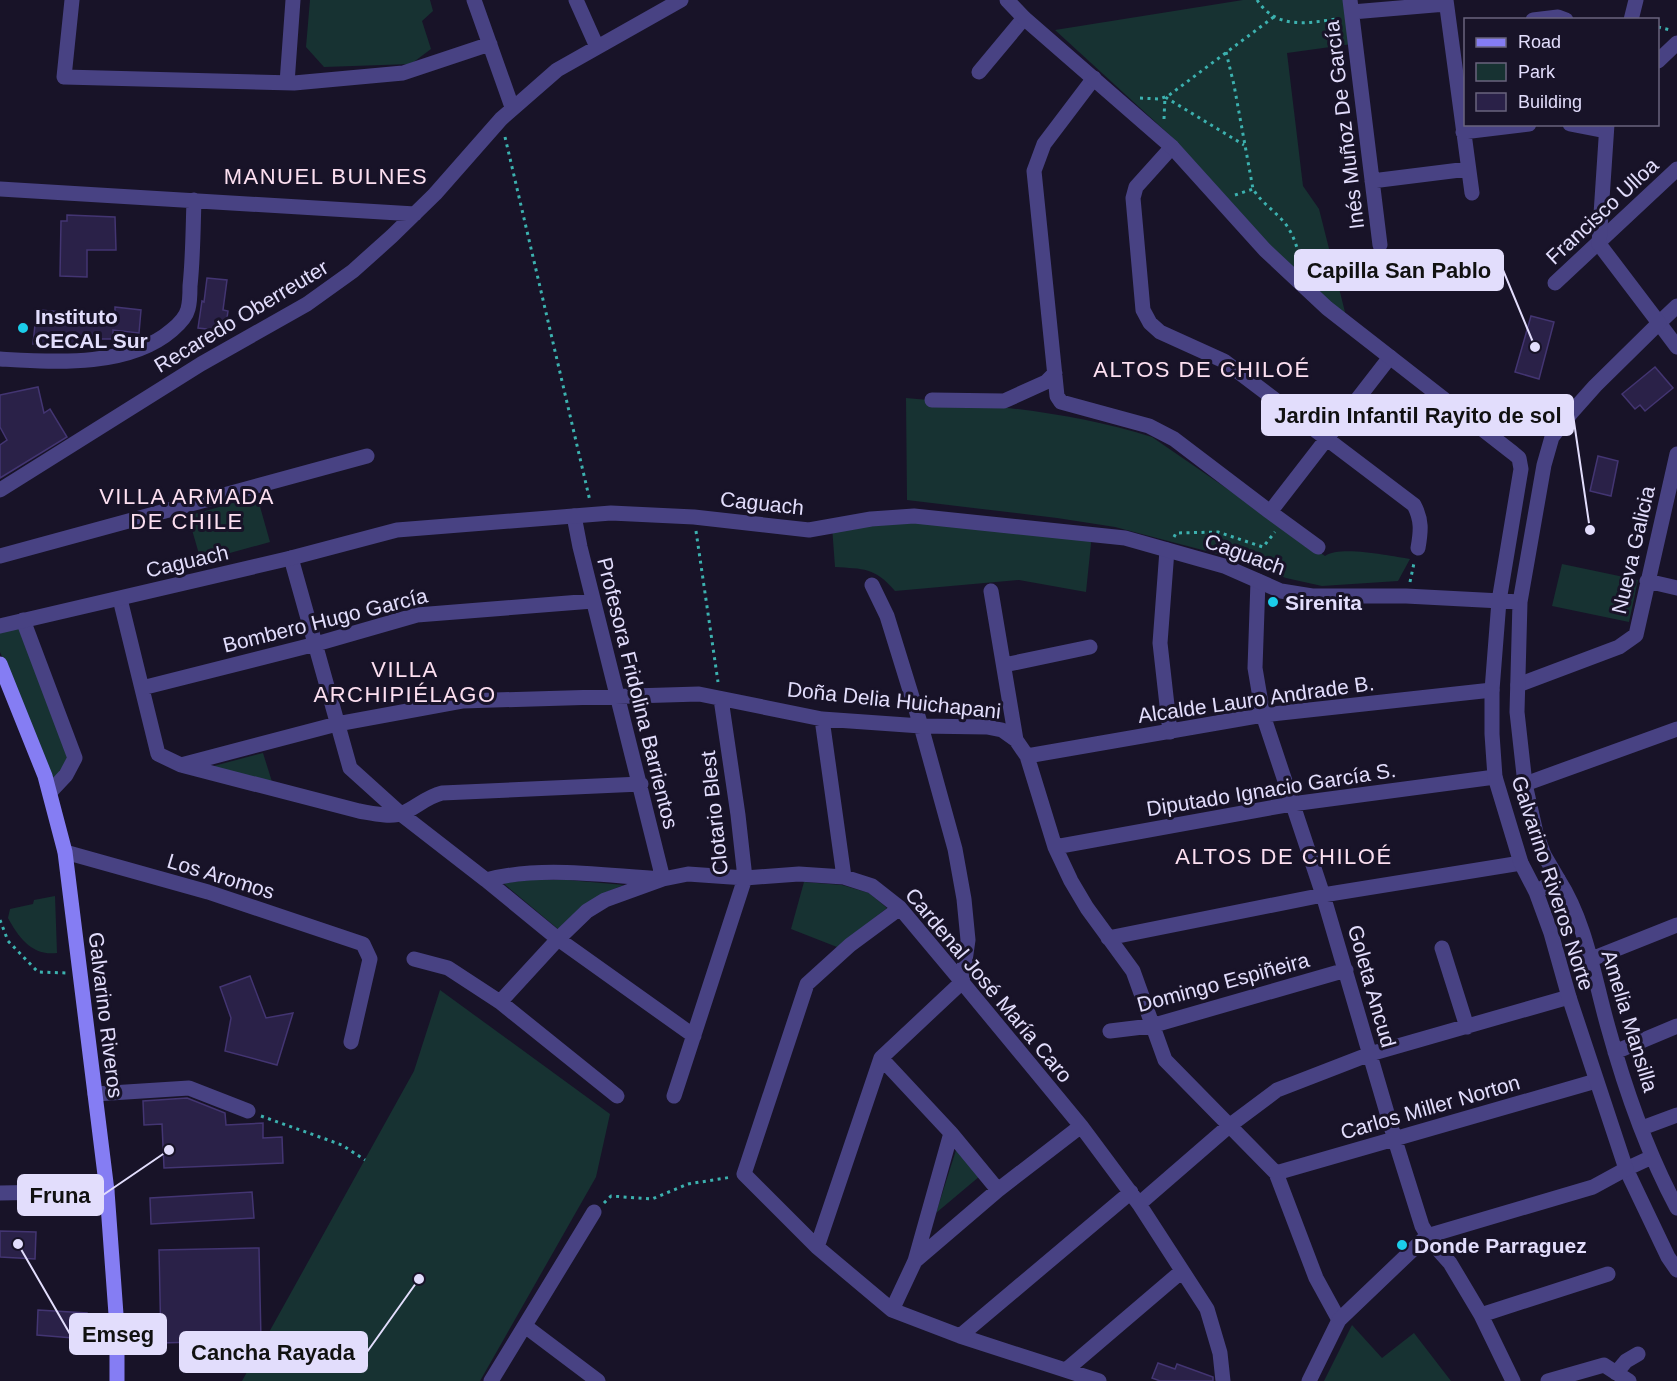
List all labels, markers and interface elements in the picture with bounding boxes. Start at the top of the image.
legend [1464,18,1659,126]
street label: Inés Muñoz De García [1320,19,1368,231]
text: Road [1518,32,1561,52]
text: Park [1518,62,1556,82]
text: Building [1518,92,1582,112]
street label: Francisco Ulloa [1541,153,1663,269]
district label: MANUEL BULNES [224,164,428,189]
callout: Capilla San Pablo [1295,250,1503,290]
street label: Recaredo Oberreuter [150,255,332,377]
text: Capilla San Pablo [1307,258,1491,283]
place label: Instituto CECAL Sur [35,305,148,352]
marker: Instituto CECAL Sur [16,321,30,335]
district label: ALTOS DE CHILOÉ [1093,357,1311,382]
callout: Jardin Infantil Rayito de sol [1262,395,1573,435]
text: Jardin Infantil Rayito de sol [1274,403,1562,428]
street label: Nueva Galicia [1607,483,1659,616]
district label: VILLA ARMADA DE CHILE [99,484,275,534]
street label: Caguach [719,487,805,519]
street label: Caguach [1202,529,1288,579]
street label: Caguach [143,540,231,582]
street label: Profesora Fridolina Barrientos [593,555,683,831]
street label: Bombero Hugo García [220,583,430,657]
place label: Sirenita [1285,591,1362,614]
marker: Sirenita [1266,595,1280,609]
district label: VILLA ARCHIPIÉLAGO [313,657,497,707]
street label: Alcalde Lauro Andrade B. [1136,671,1376,727]
street label: Doña Delia Huichapani [786,677,1002,723]
street label: Clotario Blest [696,750,732,876]
street label: Diputado Ignacio García S. [1145,758,1397,820]
street label: Galvarino Riveros Norte [1507,773,1599,993]
district label: ALTOS DE CHILOÉ [1175,844,1393,869]
street label: Los Aromos [165,849,277,903]
street label: Cardenal José María Caro [901,883,1077,1087]
street label: Goleta Ancud [1344,922,1400,1050]
street label: Galvarino Riveros [84,931,128,1099]
street label: Amelia Mansilla [1598,947,1663,1095]
street label: Domingo Espiñeira [1134,948,1312,1016]
street label: Carlos Miller Norton [1338,1070,1522,1144]
callout: Fruna [18,1175,103,1215]
text: Fruna [29,1183,91,1208]
place label: Donde Parraguez [1414,1234,1587,1257]
marker: Donde Parraguez [1395,1238,1409,1252]
callout: Emseg [70,1314,166,1354]
text: Emseg [82,1322,154,1347]
callout: Cancha Rayada [180,1332,367,1372]
text: Cancha Rayada [191,1340,356,1365]

